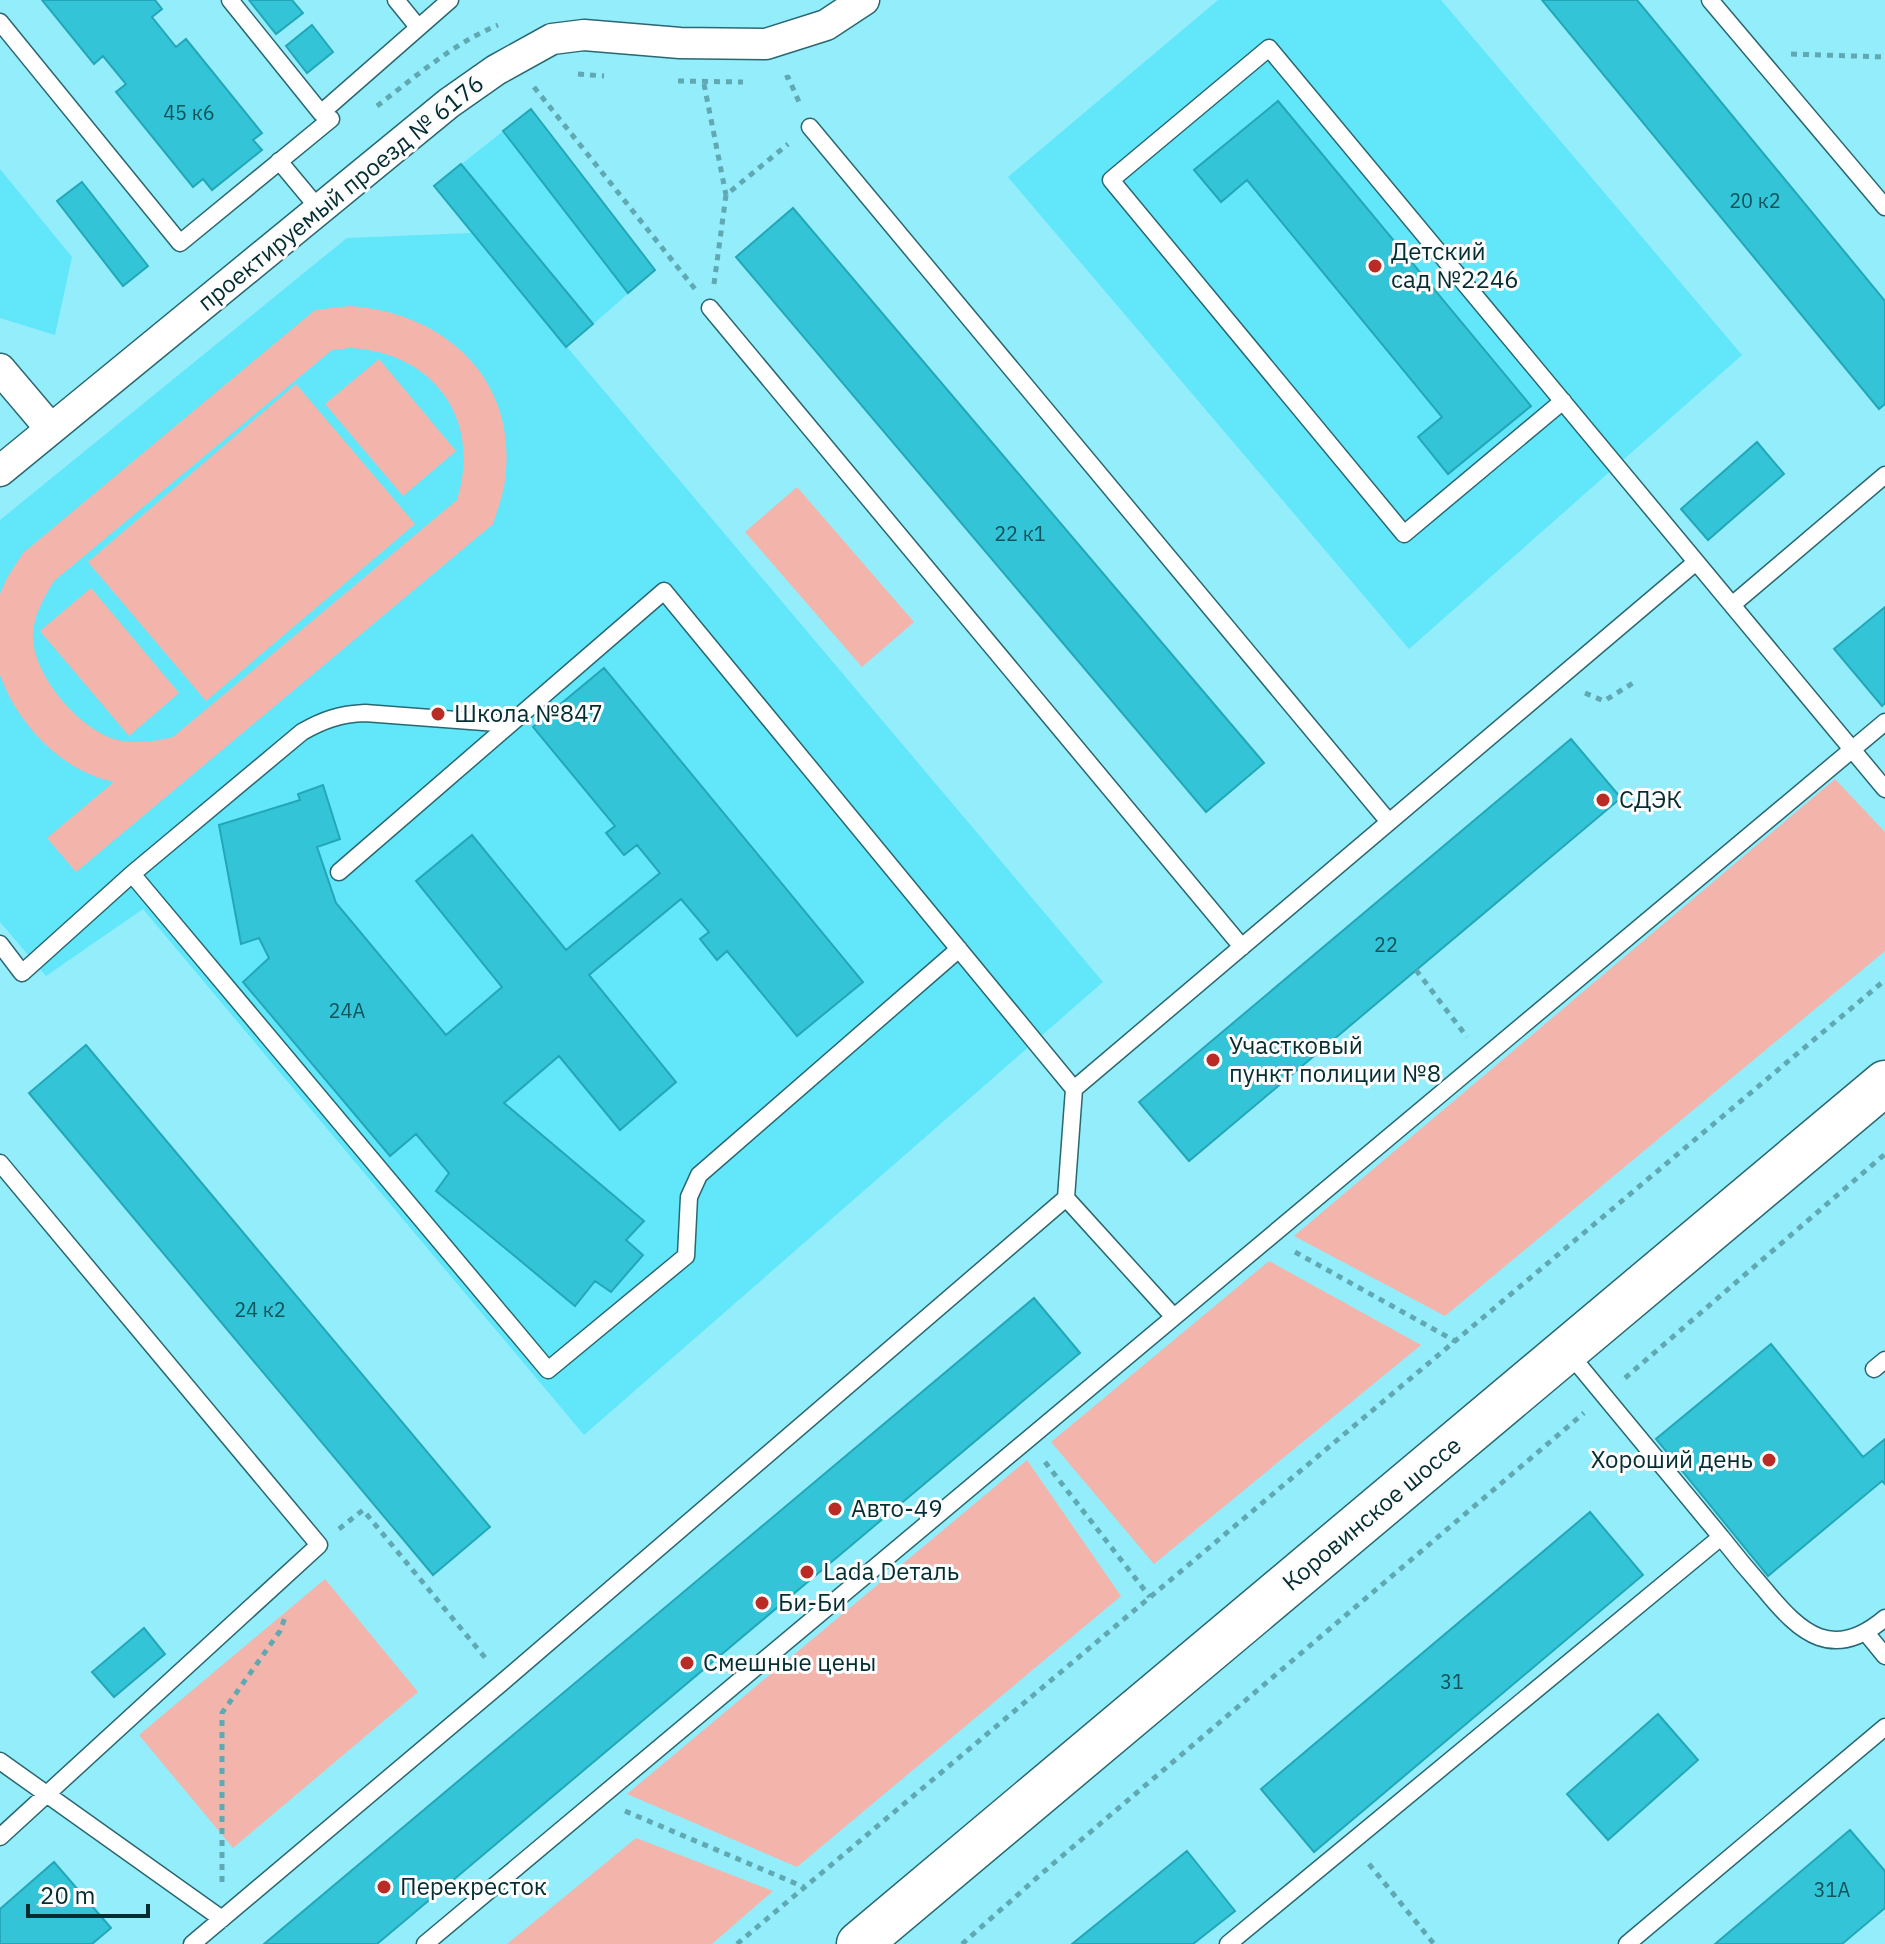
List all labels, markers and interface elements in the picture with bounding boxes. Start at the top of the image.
street label: проектируемый проезд № 6176 [191,67,490,318]
house number: 45 к6 [163,99,215,126]
house number: 20 к2 [1729,187,1781,214]
place label: Детский сад №2246 [1391,235,1519,295]
marker: Детский сад №2246 [1366,257,1384,275]
house number: 22 к1 [994,520,1046,547]
place label: Школа №847 [454,697,603,729]
marker: Школа №847 [429,705,447,723]
place label: СДЭК [1619,783,1682,815]
marker: СДЭК [1594,791,1612,809]
house number: 22 [1374,931,1398,958]
house number: 24А [329,997,366,1024]
place label: Участковый пункт полиции №8 [1229,1029,1441,1089]
marker: Участковый пункт полиции №8 [1204,1051,1222,1069]
house number: 24 к2 [234,1296,286,1323]
street label: Коровинское шоссе [1275,1429,1468,1598]
place label: Хороший день [1591,1443,1753,1475]
marker: Хороший день [1760,1451,1778,1469]
place label: Авто-49 [851,1492,943,1524]
marker: Авто-49 [826,1500,844,1518]
place label: Lada Dеталь [823,1555,959,1587]
marker: Lada Dеталь [798,1563,816,1581]
place label: Би-Би [778,1586,846,1618]
marker: Би-Би [753,1594,771,1612]
place label: Смешные цены [703,1646,876,1678]
marker: Смешные цены [678,1654,696,1672]
house number: 31 [1440,1668,1464,1695]
scale bar [28,1868,148,1918]
place label: Перекресток [400,1870,547,1902]
house number: 31А [1814,1876,1851,1903]
marker: Перекресток [375,1878,393,1896]
text: 20 m [40,1879,95,1911]

